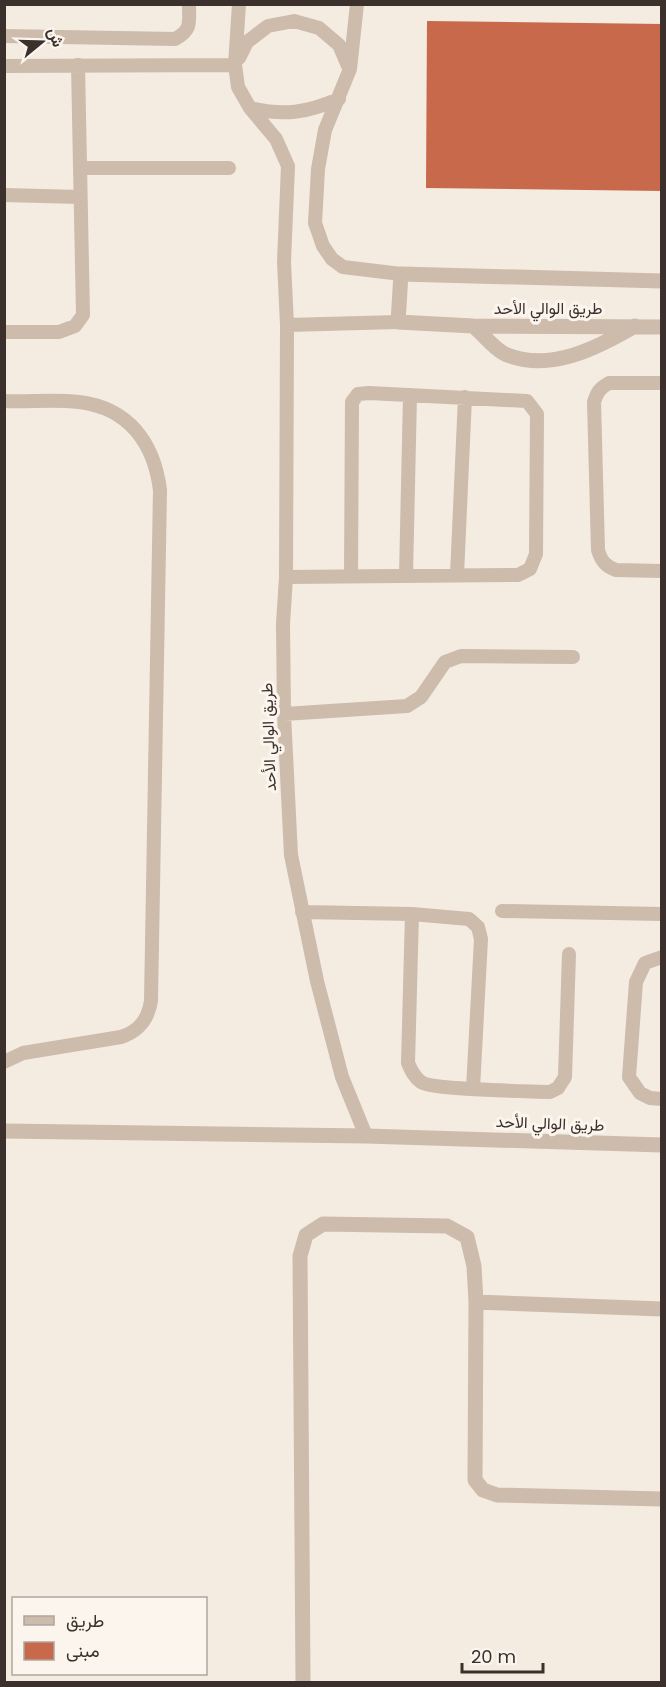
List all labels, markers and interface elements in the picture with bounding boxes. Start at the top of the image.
north arrow [12,12,72,72]
text: ش [42,24,70,50]
street label: طريق الوالي الأحد [494,297,602,322]
street label: طريق الوالي الأحد [255,682,284,792]
street label: طريق الوالي الأحد [495,1110,605,1139]
legend [12,1597,207,1675]
text: طريق [66,1608,104,1633]
scale bar [462,1636,543,1674]
text: مبنى [66,1638,100,1663]
text: 20 m [471,1644,516,1669]

